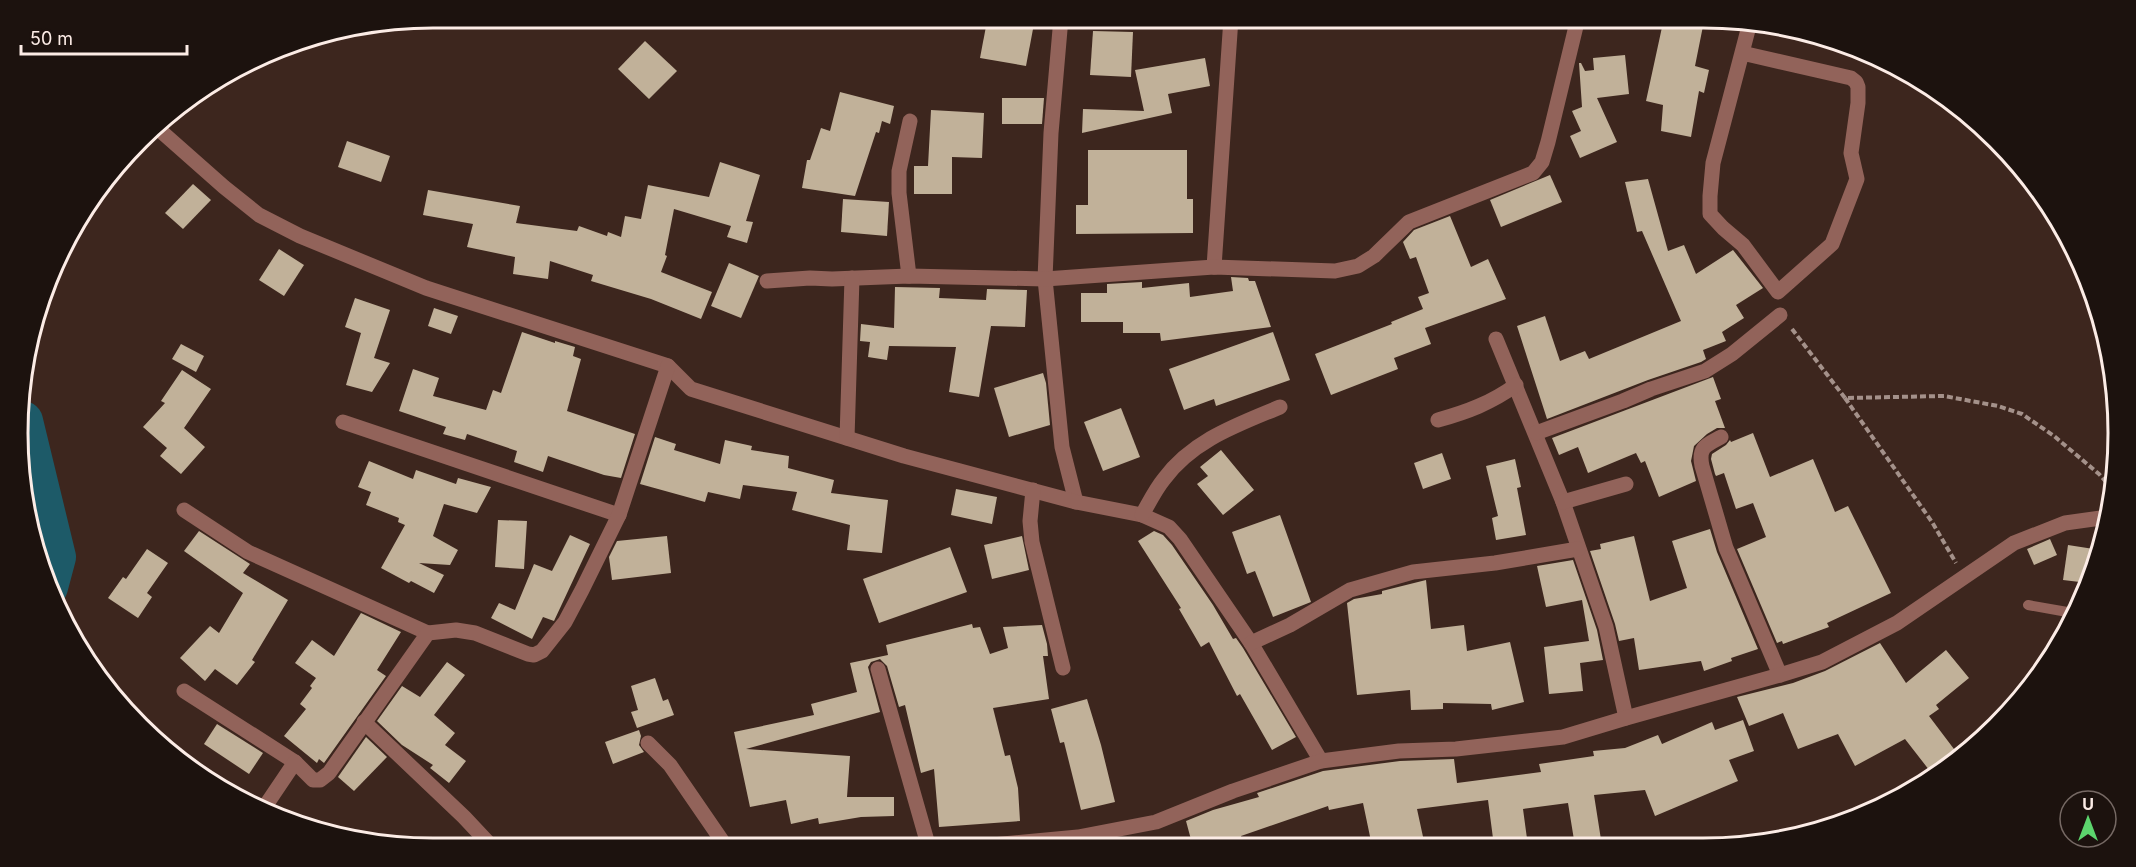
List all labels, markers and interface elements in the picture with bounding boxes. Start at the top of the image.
scale bar [21,18,188,56]
text: 50 m [30,28,73,49]
north arrow [2058,789,2118,849]
text: U [2082,794,2094,814]

